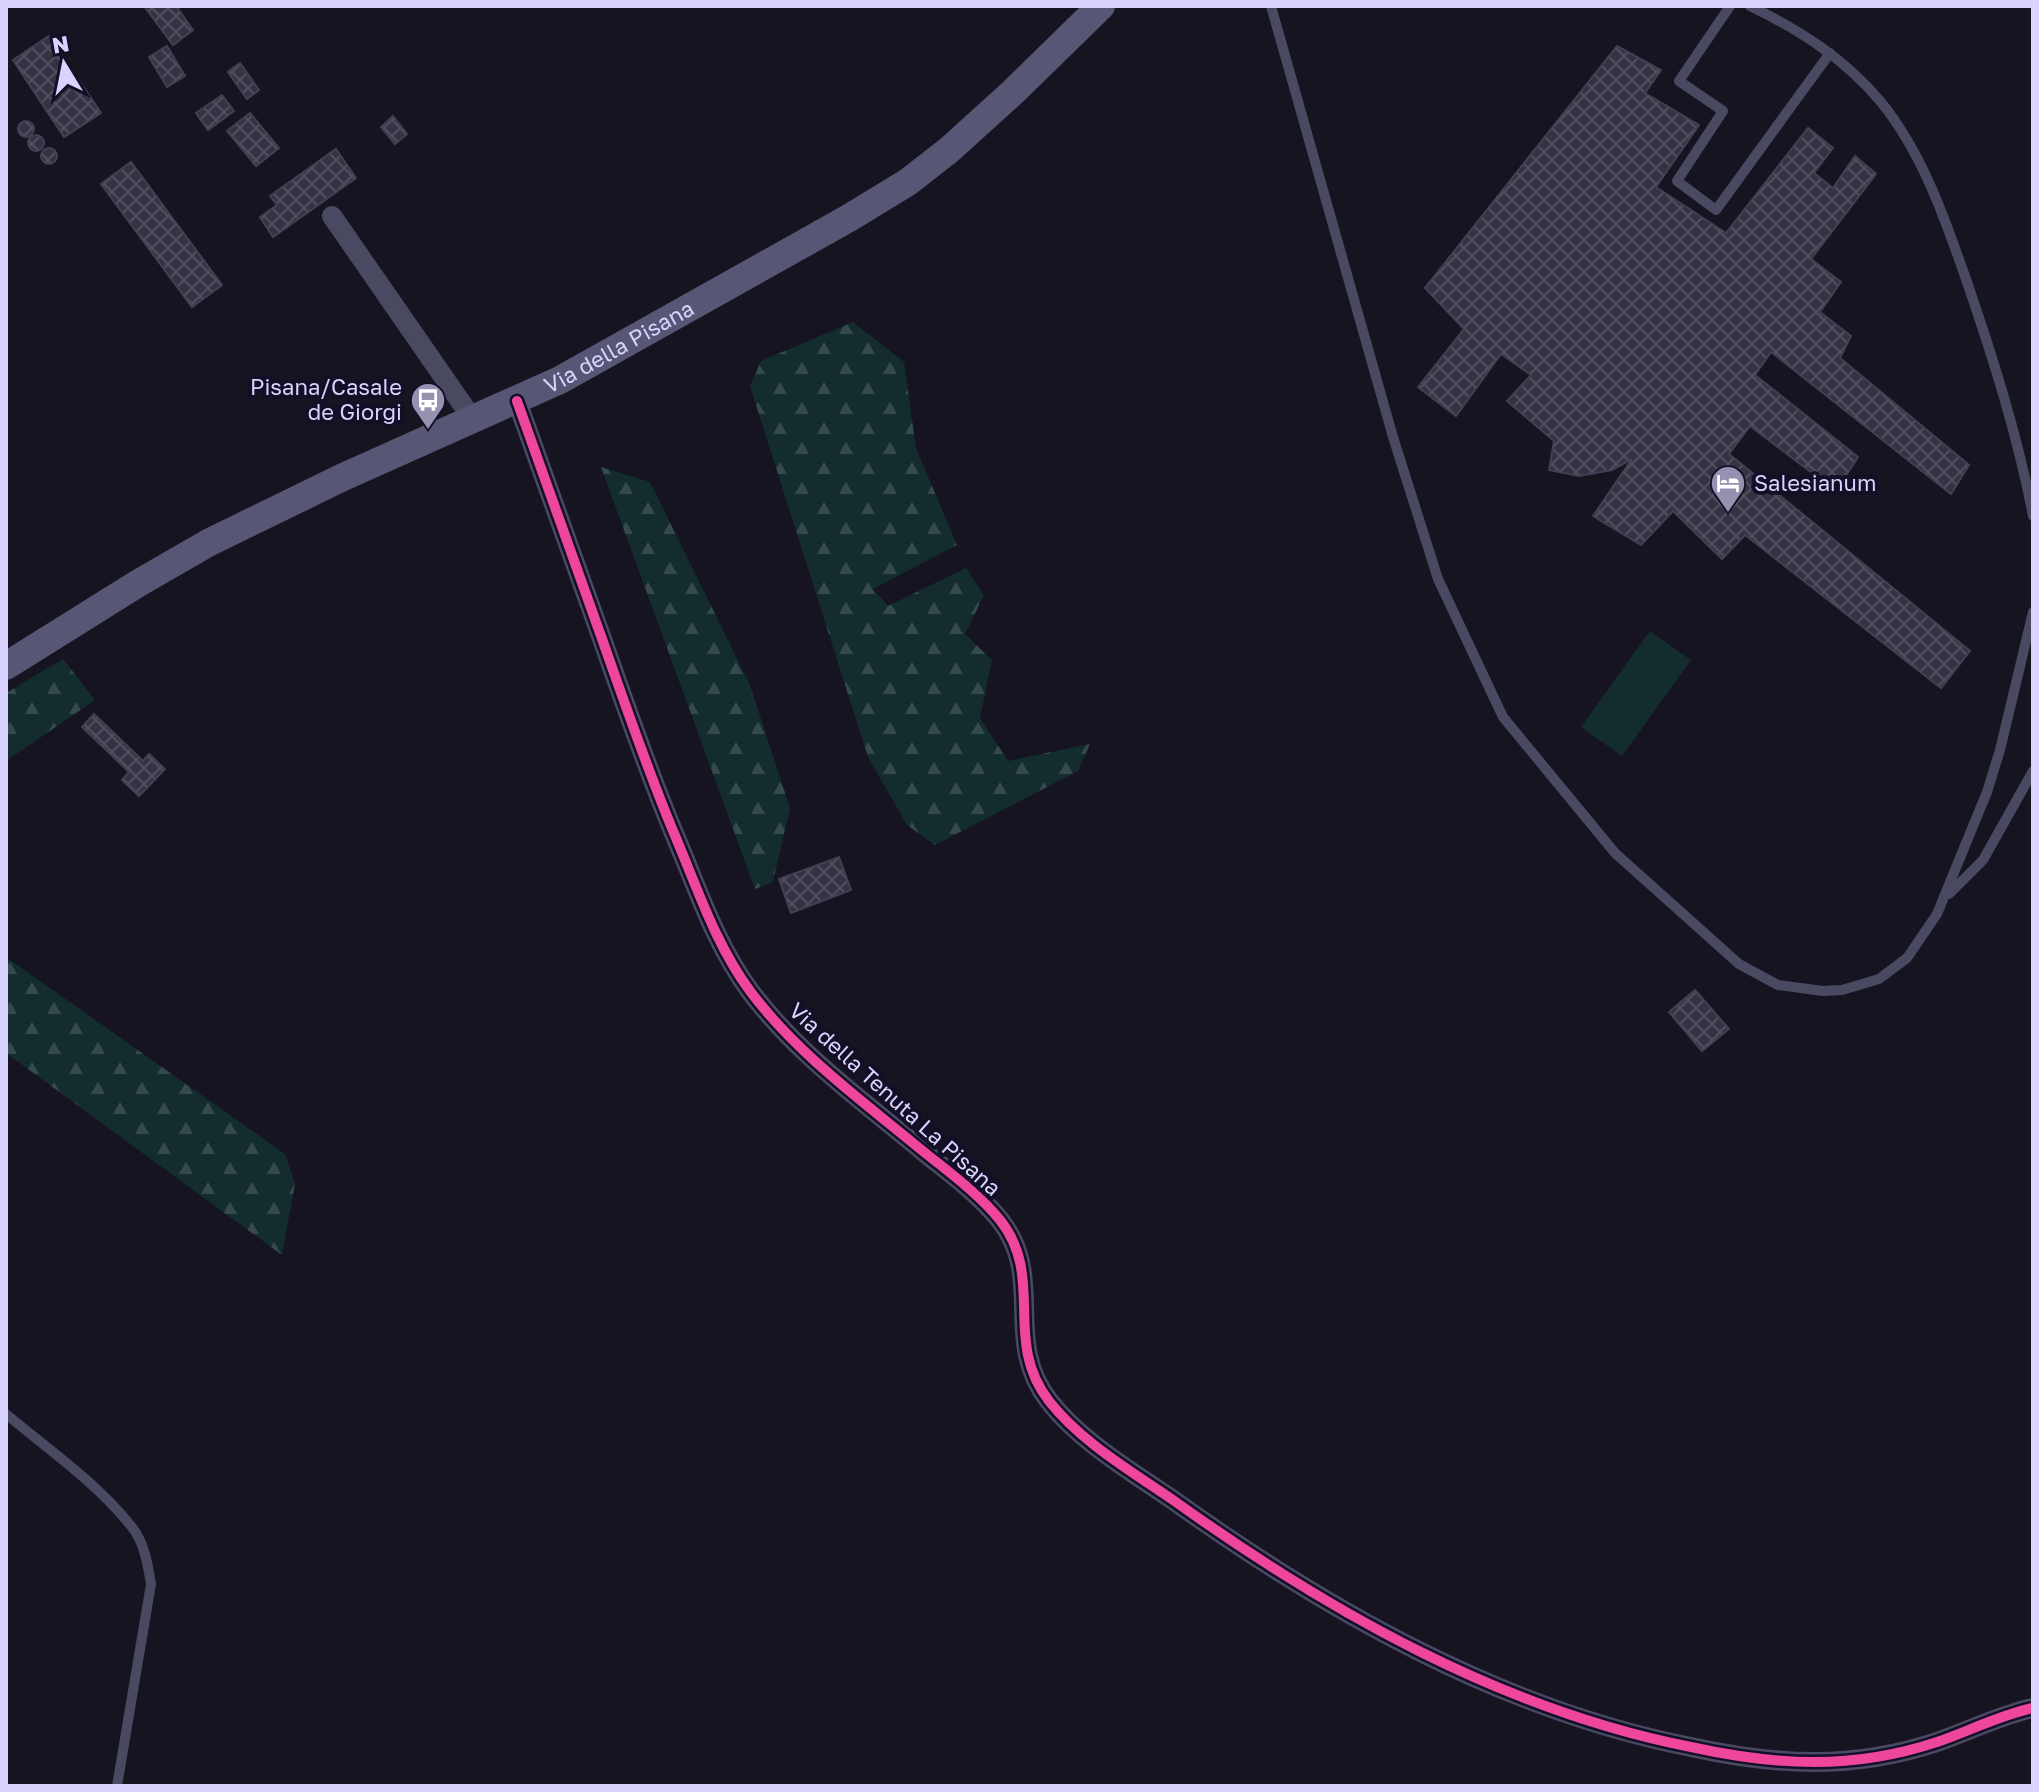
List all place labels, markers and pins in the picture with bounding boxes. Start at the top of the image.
place label: Pisana/Casale de Giorgi [250,373,402,425]
bus stop icon: Pisana/Casale de Giorgi [409,381,447,431]
hotel icon: Salesianum [1709,464,1747,514]
place label: Salesianum [1754,469,1876,496]

